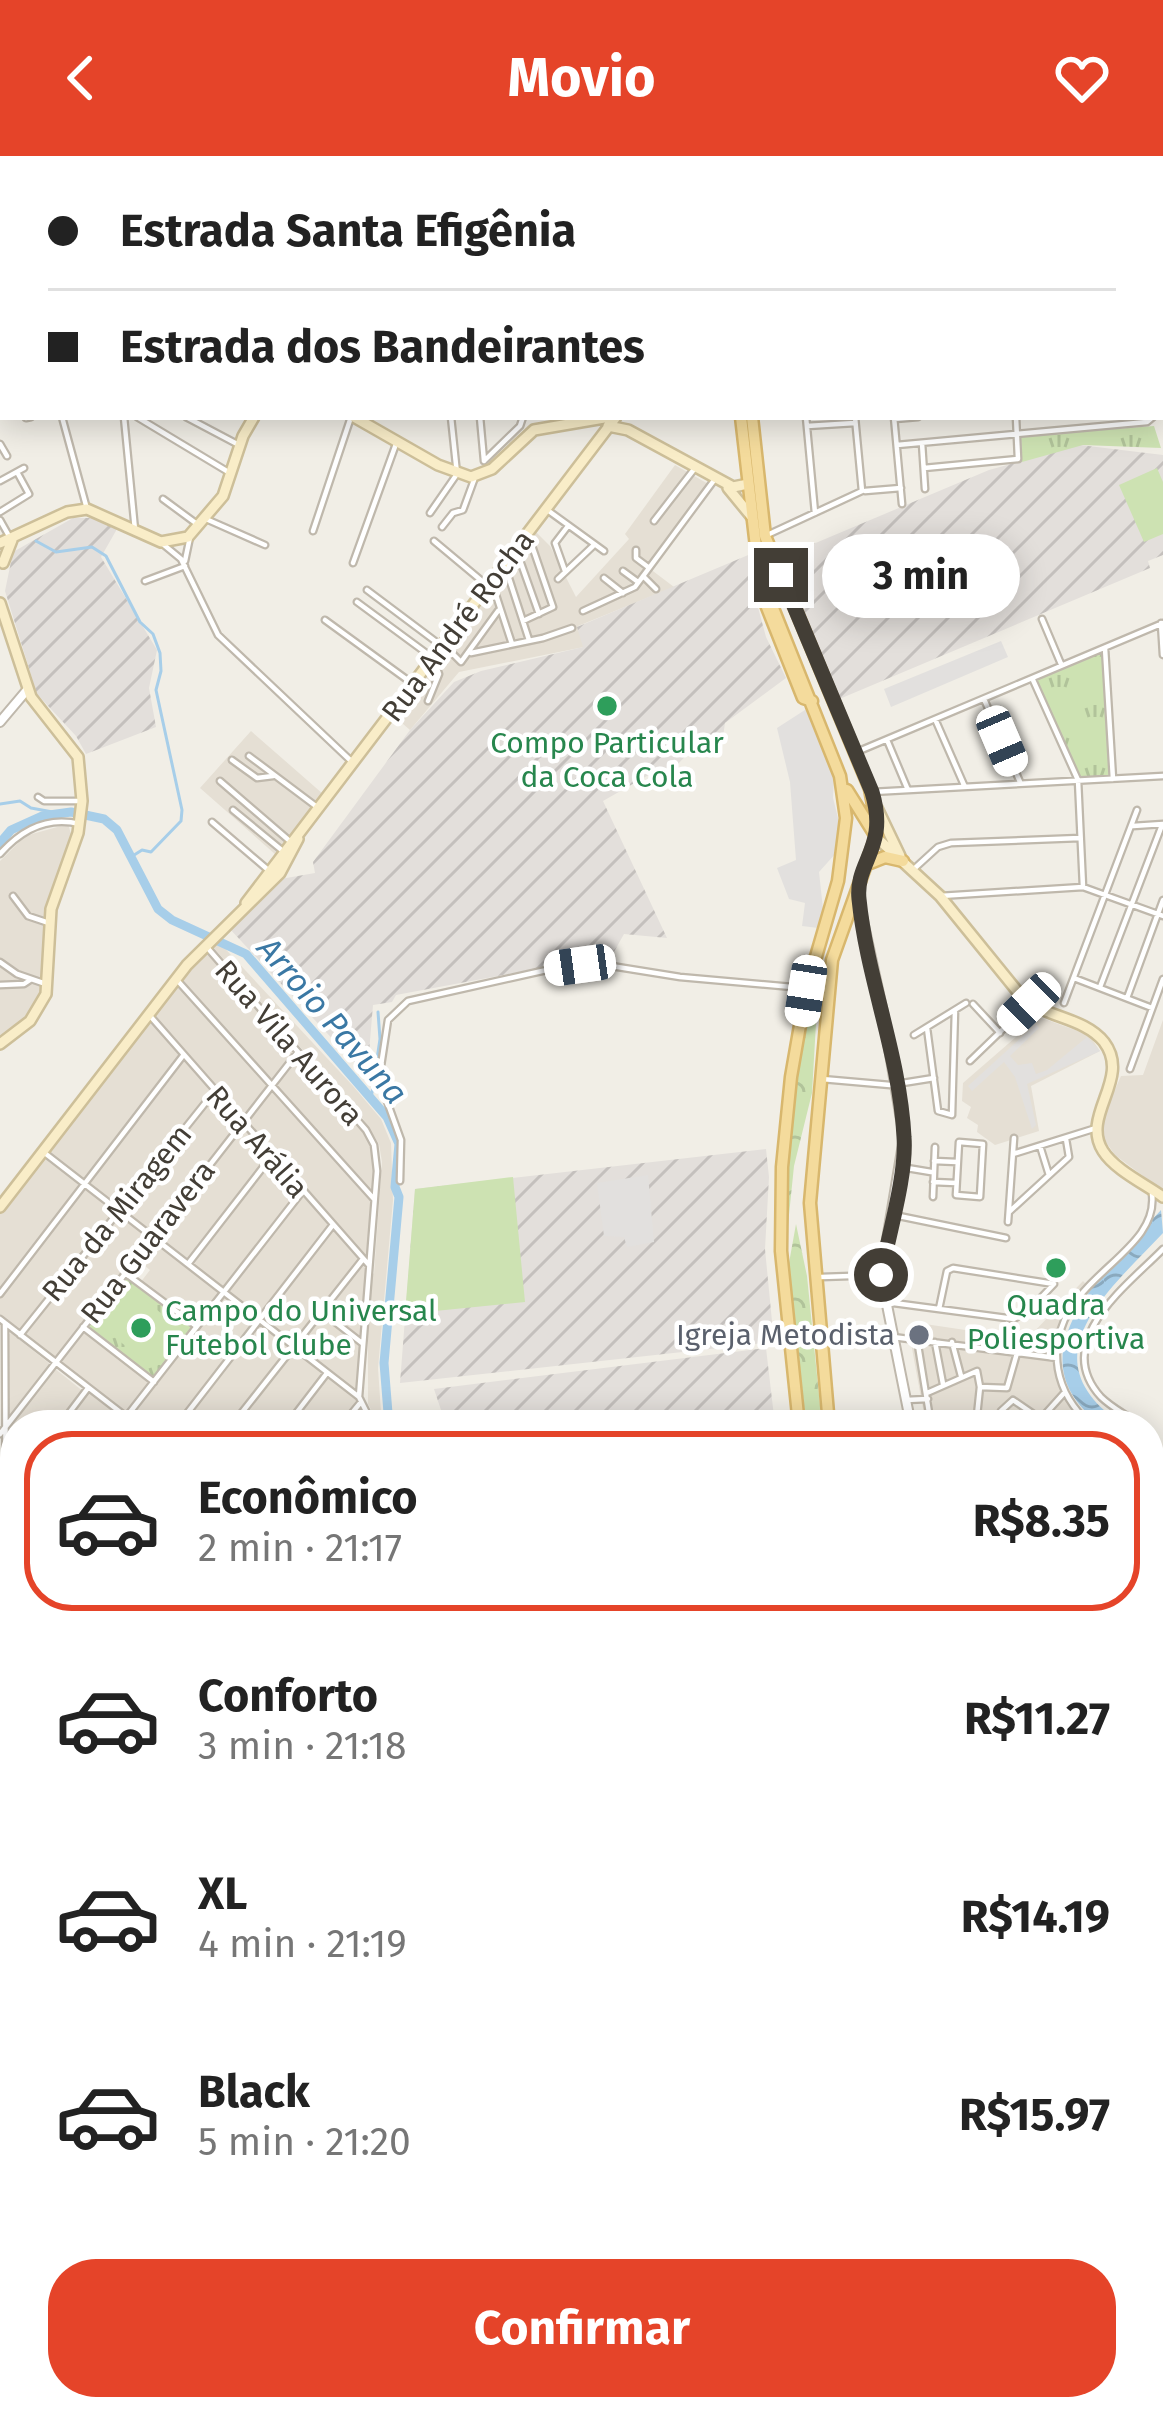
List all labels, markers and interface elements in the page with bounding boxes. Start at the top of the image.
icon: back [48,45,114,111]
icon: heart [1049,45,1115,111]
text: Movio [507,46,656,110]
text: Estrada Santa Efigênia [120,204,576,258]
text: Estrada dos Bandeirantes [120,320,645,374]
street label: Rua André Rocha [374,523,542,729]
callout: 3 min [823,533,1021,617]
route end [754,548,808,602]
text: 3 min [873,553,969,599]
marker: Compo Particular da Coca Cola [594,693,620,719]
car [971,701,1033,781]
place label: Compo Particular da Coca Cola [490,725,724,795]
water label: Arroio Pavuna [247,927,416,1112]
car [542,942,618,988]
street label: Rua Vila Aurora [207,953,371,1133]
car [783,953,829,1029]
car [991,966,1067,1042]
street label: Rua Arália [198,1078,316,1206]
street label: Rua da Miragem [35,1117,199,1309]
street label: Rua Guaravera [73,1153,223,1331]
route start [854,1248,908,1302]
marker: Quadra Poliesportiva [1043,1255,1069,1281]
place label: Quadra Poliesportiva [967,1287,1145,1357]
place label: Campo do Universal Futebol Clube [165,1293,437,1363]
marker: Campo do Universal Futebol Clube [128,1315,154,1341]
place label: Igreja Metodista [676,1317,895,1353]
marker: Igreja Metodista [906,1322,932,1348]
icon: car [54,1467,162,1575]
text: Econômico [198,1471,418,1525]
text: R$8.35 [973,1494,1110,1548]
text: 2 min · 21:17 [198,1525,402,1571]
icon: car [54,1665,162,1773]
text: Conforto [198,1669,378,1723]
text: R$11.27 [964,1692,1110,1746]
text: 3 min · 21:18 [198,1723,407,1769]
icon: car [54,1863,162,1971]
text: XL [198,1867,247,1921]
text: R$14.19 [961,1890,1110,1944]
text: 4 min · 21:19 [198,1921,407,1967]
icon: car [54,2061,162,2169]
text: Black [198,2065,310,2119]
text: R$15.97 [959,2088,1110,2142]
text: 5 min · 21:20 [198,2119,411,2165]
button: Confirmar [48,2259,1116,2397]

